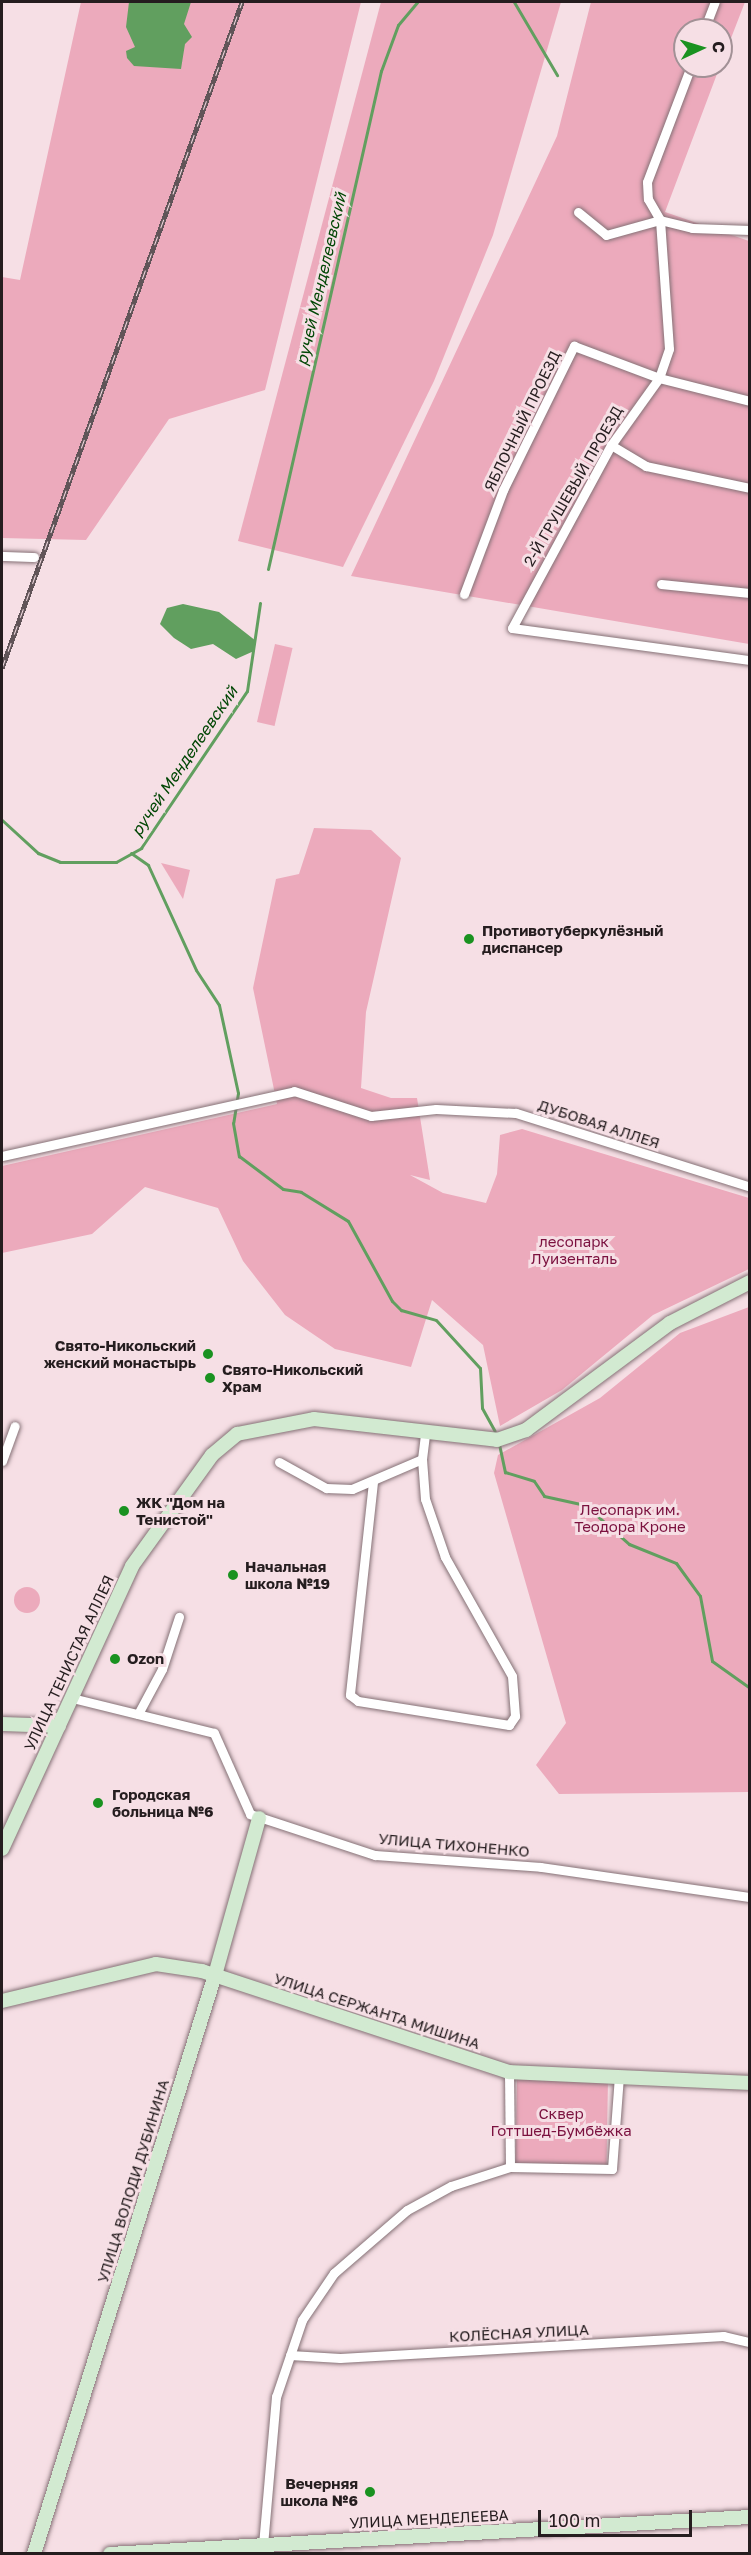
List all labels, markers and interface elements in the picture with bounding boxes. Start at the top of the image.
north arrow [673,18,733,78]
text: С [709,41,729,53]
water label: ручей Менделеевский [292,191,350,367]
street label: ЯБЛОЧНЫЙ ПРОЕЗД [480,348,564,494]
street label: 2-Й ГРУШЕВЫЙ ПРОЕЗД [520,403,626,569]
water label: ручей Менделеевский [127,682,241,840]
place label: Противотуберкулёзный диспансер [482,921,663,956]
marker: Противотуберкулёзный диспансер [460,930,478,948]
street label: ДУБОВАЯ АЛЛЕЯ [536,1096,662,1152]
park label: лесопарк Луизенталь [531,1232,617,1267]
place label: Свято-Никольский женский монастырь [44,1336,196,1371]
marker: Свято-Никольский женский монастырь [201,1347,215,1361]
place label: Свято-Никольский Храм [222,1360,363,1395]
marker: Свято-Никольский Храм [203,1371,217,1385]
place label: ЖК "Дом на Тенистой" [136,1493,225,1528]
park label: Лесопарк им. Теодора Кроне [574,1500,686,1535]
marker: ЖК "Дом на Тенистой" [117,1504,131,1518]
place label: Начальная школа №19 [245,1557,330,1592]
marker: Начальная школа №19 [226,1568,240,1582]
street label: УЛИЦА ТЕНИСТАЯ АЛЛЕЯ [20,1572,118,1754]
place label: Ozon [127,1650,164,1668]
marker: Ozon [108,1652,122,1666]
place label: Городская больница №6 [112,1785,214,1820]
marker: Городская больница №6 [89,1794,107,1812]
street label: УЛИЦА ТИХОНЕНКО [378,1829,530,1861]
street label: УЛИЦА СЕРЖАНТА МИШИНА [272,1969,482,2053]
street label: УЛИЦА ВОЛОДИ ДУБИНИНА [93,2077,173,2285]
park label: Сквер Готтшед-Бумбёжка [490,2104,632,2139]
street label: КОЛЁСНАЯ УЛИЦА [449,2320,589,2346]
place label: Вечерняя школа №6 [281,2474,358,2509]
marker: Вечерняя школа №6 [363,2485,377,2499]
scale bar [541,2498,696,2536]
street label: УЛИЦА МЕНДЕЛЕЕВА [349,2506,509,2532]
text: 100 m [549,2509,600,2531]

